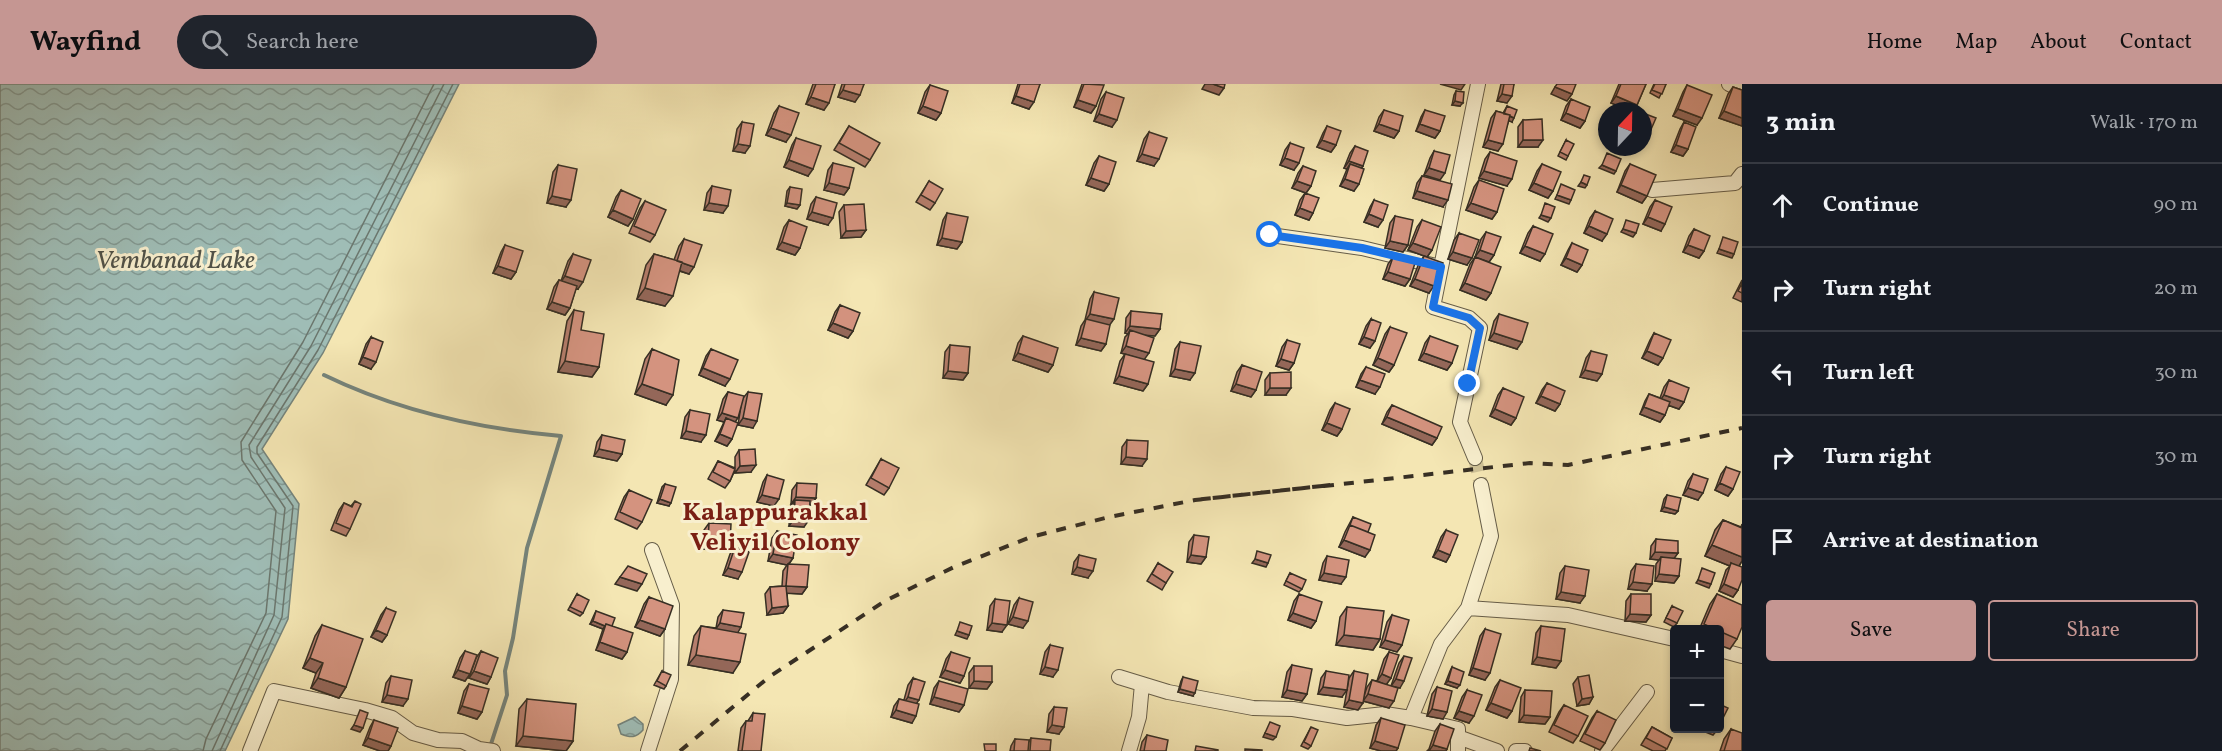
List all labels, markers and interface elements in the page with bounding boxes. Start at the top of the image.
search box [177,15,597,69]
text: Wayfind [30,23,141,62]
icon: search [198,26,231,59]
text: Search here [246,27,359,58]
text: Home [1867,28,1922,57]
text: Map [1955,28,1997,57]
text: About [2030,28,2087,57]
text: Contact [2120,28,2192,57]
north arrow [1598,102,1652,156]
text: 3 min [1766,105,1836,141]
text: Walk · 170 m [2090,109,2198,137]
icon: ahead [1766,189,1799,222]
text: Continue [1823,190,1919,221]
text: 90 m [2154,191,2198,219]
route start [1256,221,1282,247]
water label: Vembanad Lake [95,243,255,279]
icon: right [1766,273,1799,306]
text: Turn right [1823,274,1931,305]
text: 20 m [2154,275,2198,303]
icon: left [1766,357,1799,390]
text: Turn left [1823,358,1914,389]
text: 30 m [2154,359,2198,387]
route end [1454,370,1480,396]
icon: right [1766,441,1799,474]
text: Turn right [1823,442,1931,473]
text: 30 m [2154,443,2198,471]
district label: Kalappurakkal Veliyil Colony [682,495,868,561]
icon: arrive [1766,525,1799,558]
text: Arrive at destination [1823,526,2039,557]
button: Save [1766,600,1976,661]
button: Share [1988,600,2198,661]
map controls [1670,625,1724,733]
button: + [1670,625,1724,679]
button: − [1670,679,1724,733]

